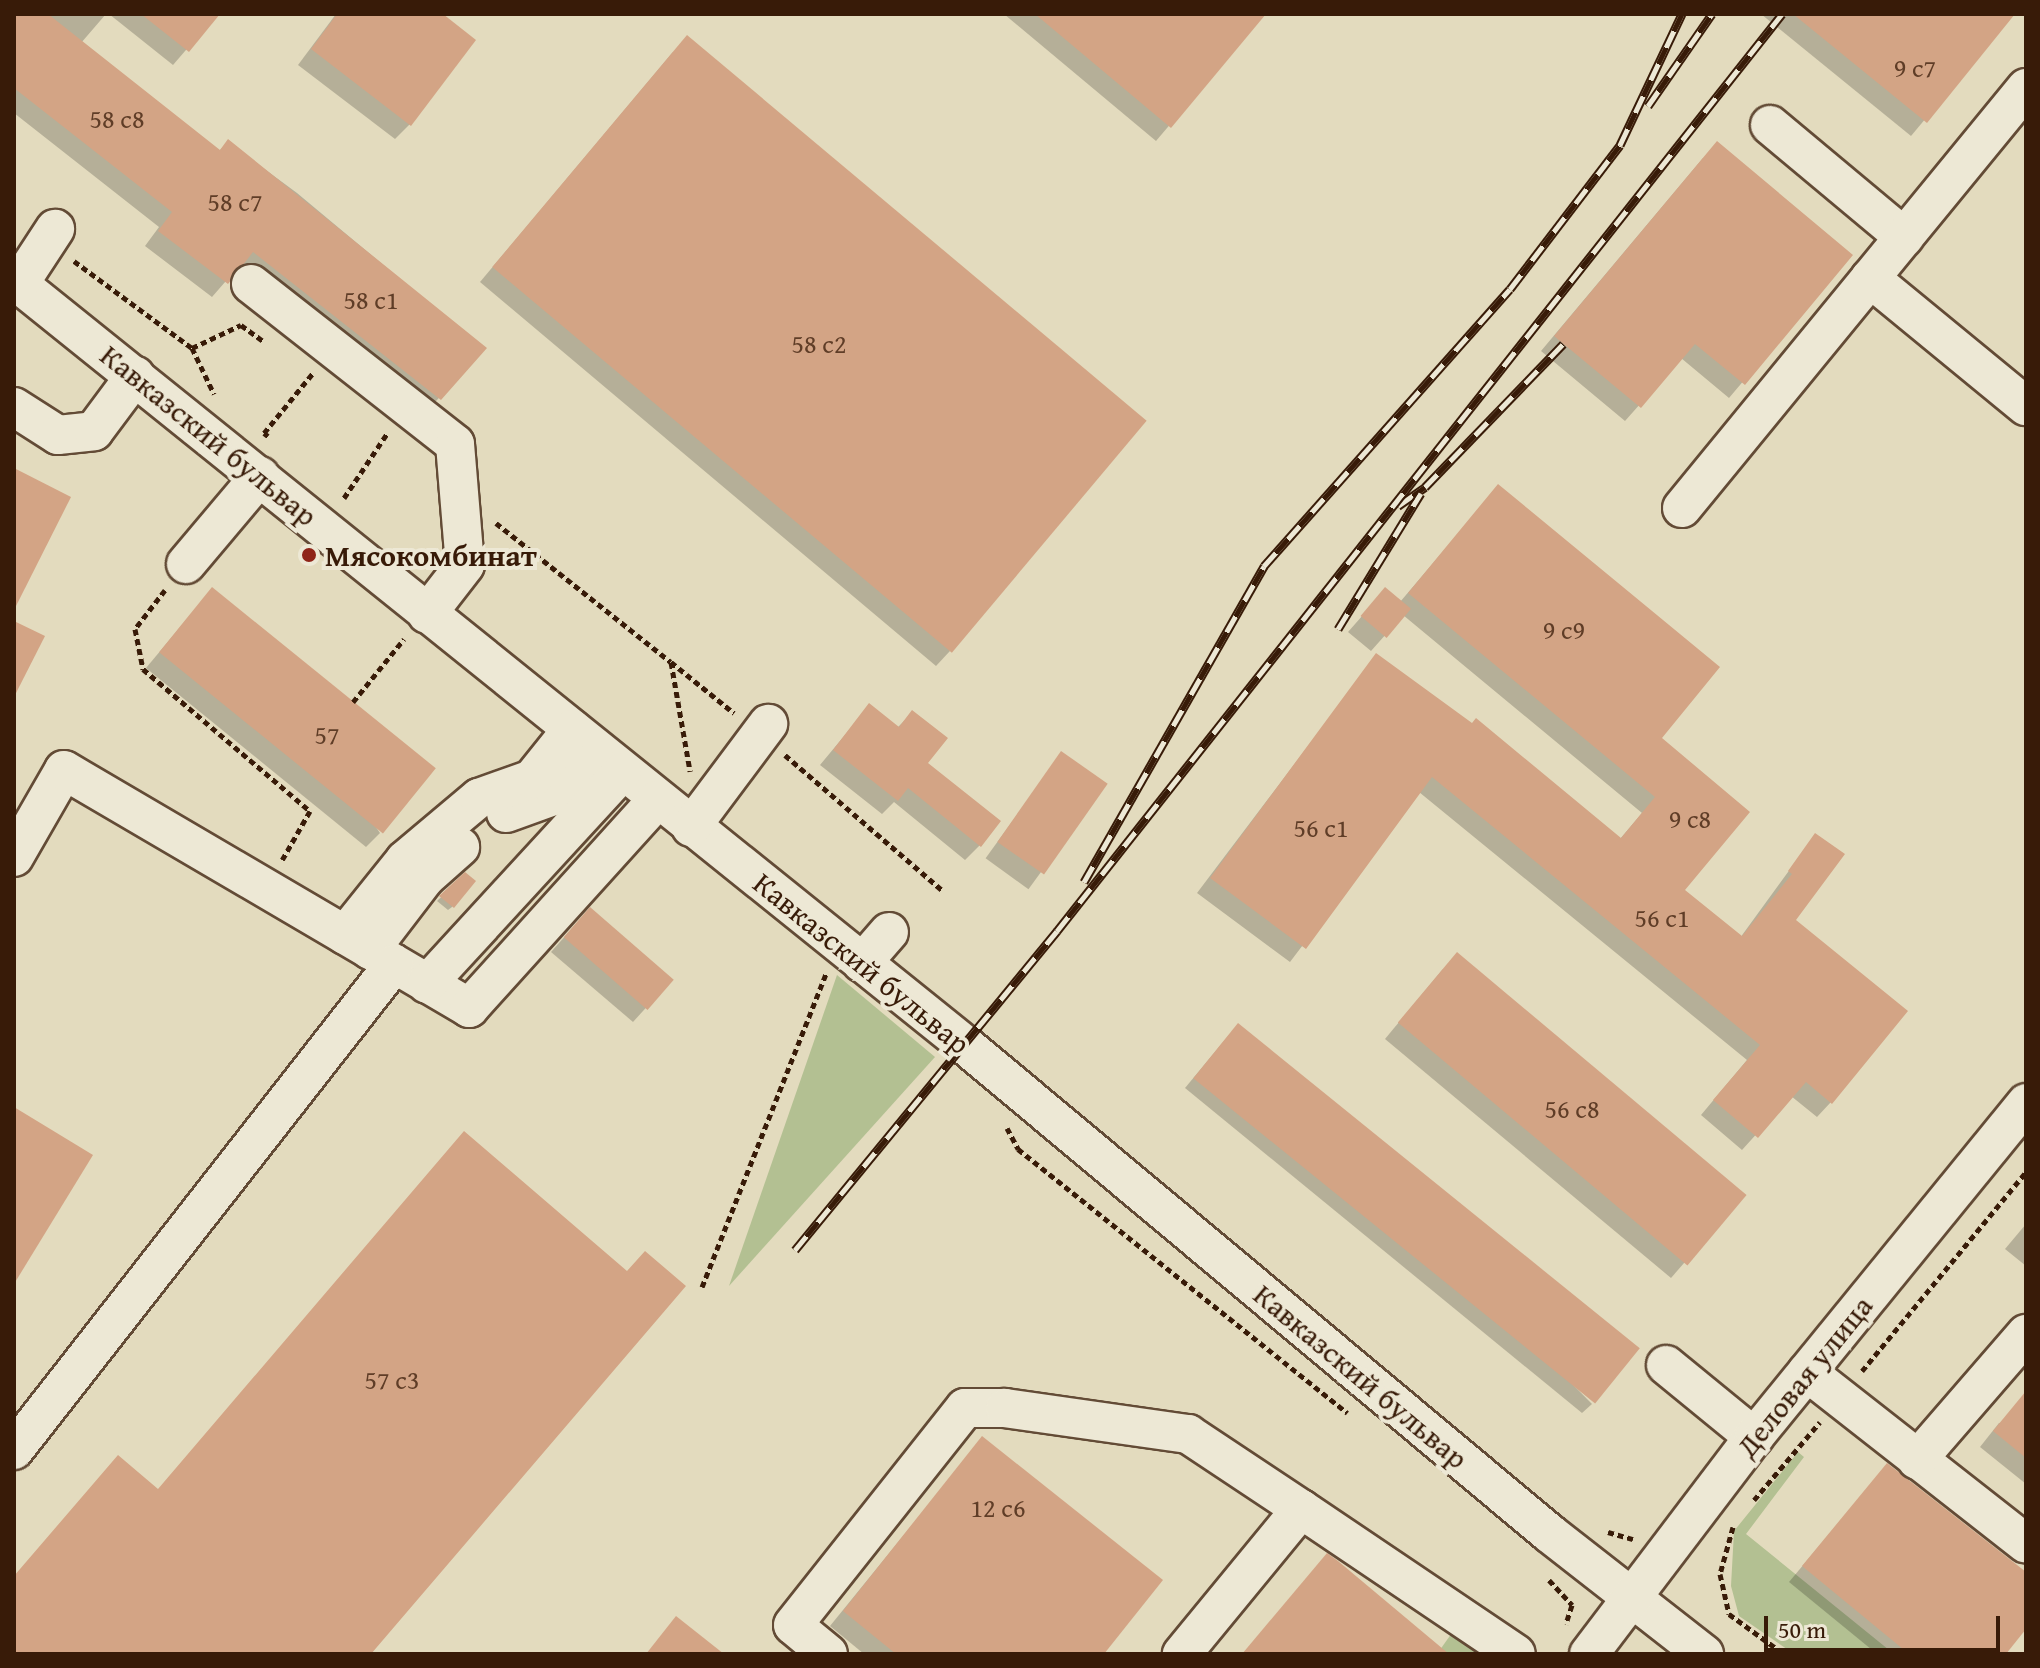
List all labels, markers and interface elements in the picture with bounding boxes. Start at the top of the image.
house number: 9 с7 [1894,52,1936,84]
house number: 58 с8 [90,103,144,135]
house number: 58 с7 [208,186,262,218]
house number: 58 с1 [344,284,398,316]
house number: 58 с2 [792,328,846,360]
street label: Кавказский бульвар [94,337,324,533]
place label: Мясокомбинат [325,537,537,573]
marker: Мясокомбинат [300,546,318,564]
house number: 9 с9 [1543,614,1585,646]
house number: 57 [314,719,340,751]
house number: 9 с8 [1669,803,1711,835]
house number: 56 с1 [1294,812,1348,844]
street label: Кавказский бульвар [747,865,977,1061]
house number: 56 с1 [1635,902,1689,934]
house number: 56 с8 [1545,1093,1599,1125]
street label: Кавказский бульвар [1247,1276,1475,1476]
street label: Деловая улица [1728,1288,1880,1464]
house number: 57 с3 [365,1364,419,1396]
house number: 12 с6 [971,1492,1025,1524]
scale bar [1768,1600,2004,1650]
text: 50 m [1778,1612,1826,1647]

